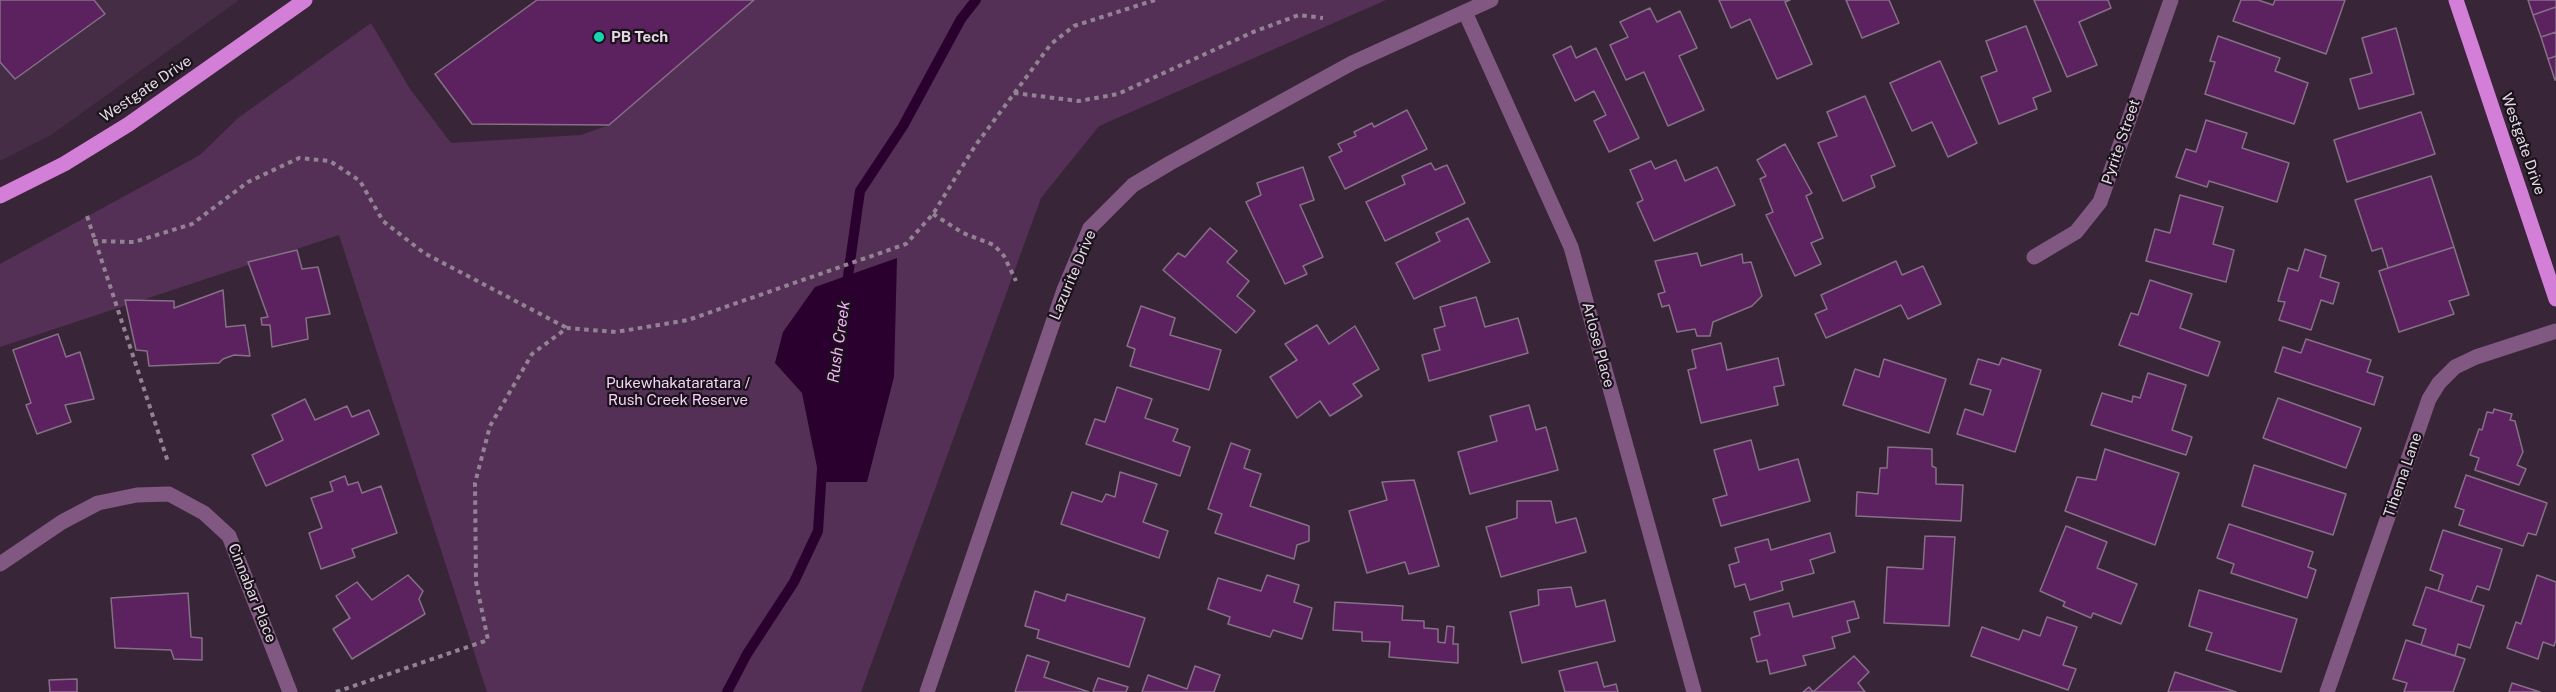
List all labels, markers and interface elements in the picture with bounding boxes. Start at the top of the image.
place label: PB Tech [611,28,668,46]
marker: PB Tech [592,30,606,44]
street label: Westgate Drive [97,52,195,126]
street label: Westgate Drive [2497,91,2549,197]
street label: Pyrite Street [2098,97,2144,187]
street label: Lazurite Drive [1046,227,1100,323]
water label: Rush Creek [824,300,854,384]
street label: Arlose Place [1578,300,1618,390]
park label: Pukewhakataratara / Rush Creek Reserve [606,374,750,409]
street label: Tihema Lane [2380,430,2426,520]
street label: Cinnabar Place [224,541,280,645]

